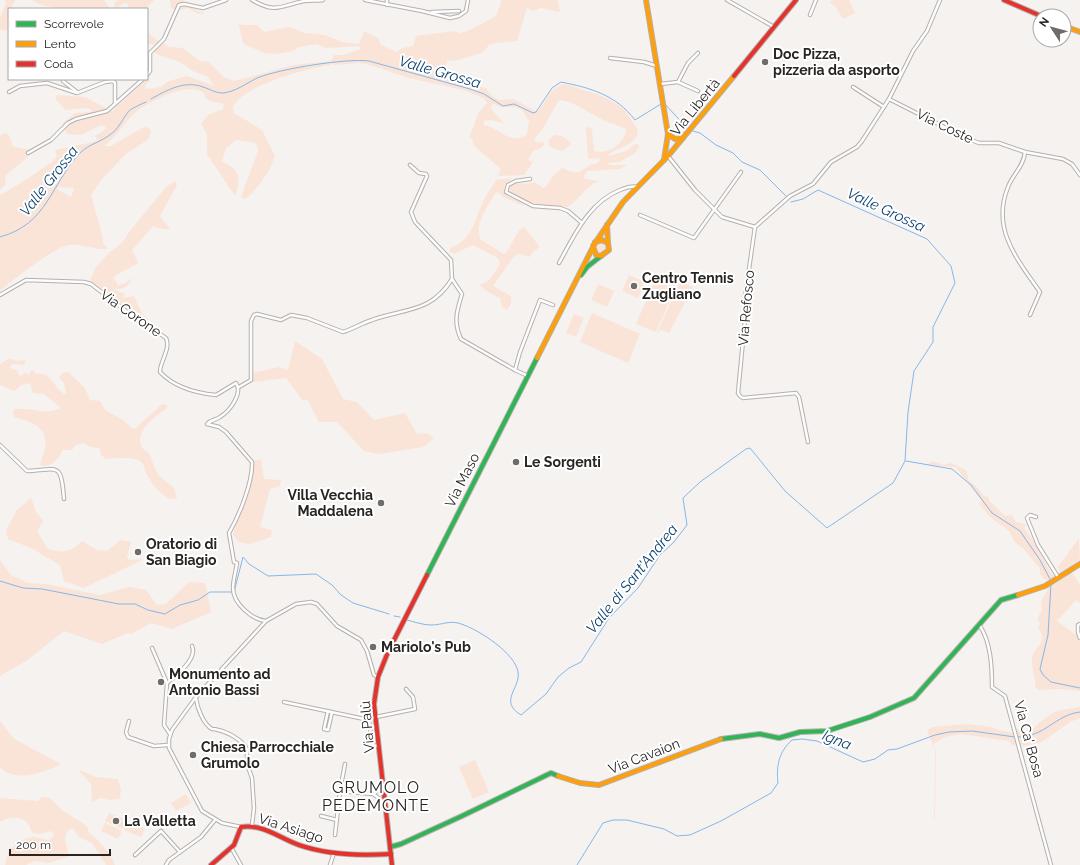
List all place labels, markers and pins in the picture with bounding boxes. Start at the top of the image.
place label: Doc Pizza, pizzeria da asporto [773,46,900,78]
marker: Doc Pizza, pizzeria da asporto [760,57,770,67]
place label: Centro Tennis Zugliano [642,270,734,302]
marker: Centro Tennis Zugliano [629,281,639,291]
place label: Le Sorgenti [524,454,601,470]
marker: Le Sorgenti [511,457,521,467]
place label: Villa Vecchia Maddalena [287,487,373,519]
marker: Villa Vecchia Maddalena [376,498,386,508]
place label: Oratorio di San Biagio [146,536,217,568]
marker: Oratorio di San Biagio [133,547,143,557]
place label: Mariolo's Pub [381,639,471,655]
marker: Mariolo's Pub [368,642,378,652]
place label: Monumento ad Antonio Bassi [169,666,271,698]
marker: Monumento ad Antonio Bassi [156,677,166,687]
place label: Chiesa Parrocchiale Grumolo [201,739,334,771]
marker: Chiesa Parrocchiale Grumolo [188,750,198,760]
place label: La Valletta [124,813,196,829]
marker: La Valletta [111,816,121,826]

